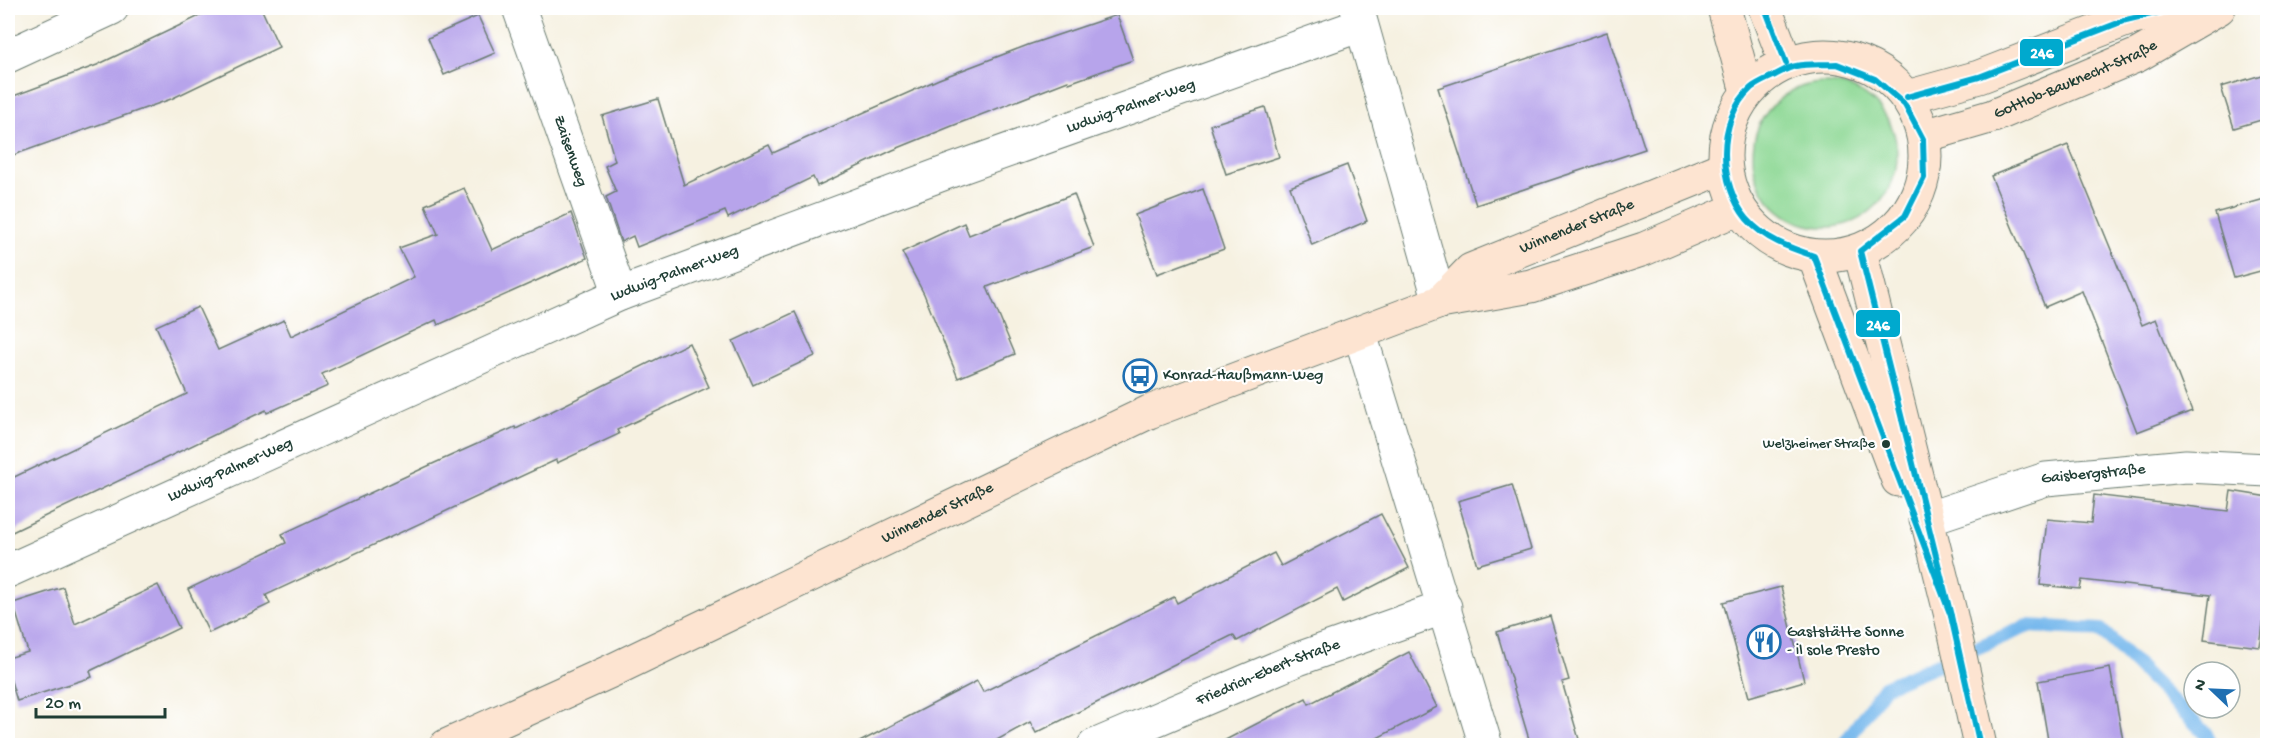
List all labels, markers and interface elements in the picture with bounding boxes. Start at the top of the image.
street label: Gottlob-Bauknecht-Straße [1991,36,2162,124]
line badge: 246 [2019,38,2064,67]
text: 246 [2030,46,2055,65]
street label: Ludwig-Palmer-Weg [1064,75,1198,138]
street label: Zaisenweg [548,113,591,190]
street label: Winnender Straße [1517,195,1638,259]
street label: Ludwig-Palmer-Weg [607,241,741,307]
line badge: 246 [1855,309,1901,338]
text: 246 [1866,318,1891,337]
bus stop icon: Konrad-Haußmann-Weg [1122,358,1158,394]
place label: Konrad-Haußmann-Weg [1163,367,1323,386]
street label: Ludwig-Palmer-Weg [165,434,296,507]
place label: Welzheimer Straße [1763,436,1876,453]
marker: Welzheimer Straße [1880,438,1892,450]
street label: Gaisbergstraße [2040,460,2147,489]
street label: Winnender Straße [879,478,998,549]
restaurant icon: Gaststätte Sonne - il sole Presto [1746,624,1782,660]
place label: Gaststätte Sonne - il sole Presto [1787,624,1905,661]
street label: Friedrich-Ebert-Straße [1193,635,1343,711]
north arrow [2182,660,2242,720]
text: N [2191,676,2212,694]
scale bar [36,681,165,719]
text: 20 m [45,694,81,715]

